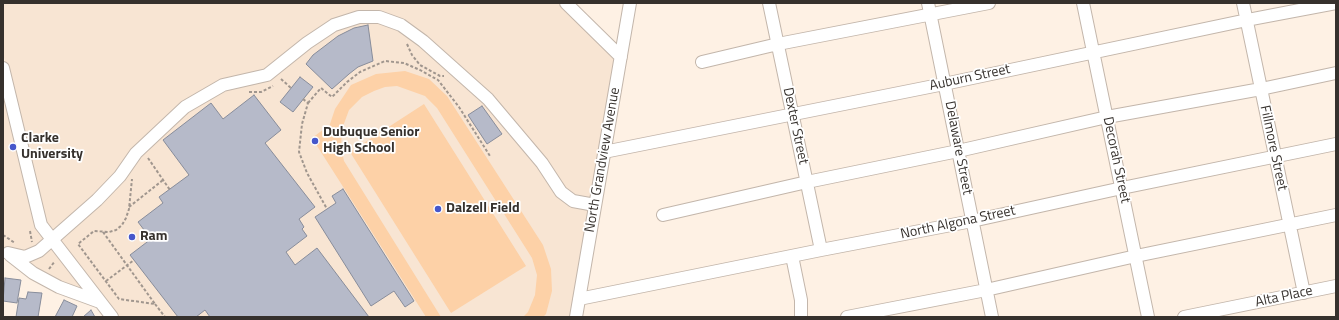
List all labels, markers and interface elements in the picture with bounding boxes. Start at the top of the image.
street label: Auburn Street [928,61,1012,95]
street label: North Grandview Avenue [582,86,624,234]
street label: Dexter Street [779,86,811,166]
street label: Delaware Street [941,100,975,196]
street label: Fillmore Street [1256,104,1290,192]
street label: Decorah Street [1099,115,1133,205]
place label: Dubuque Senior High School [323,125,419,158]
place label: Clarke University [21,131,83,164]
marker: Dubuque Senior High School [310,136,320,146]
marker: Clarke University [8,142,18,152]
place label: Dalzell Field [446,201,520,217]
street label: North Algona Street [899,203,1017,243]
marker: Dalzell Field [433,204,443,214]
place label: Ram [140,229,168,245]
marker: Ram [127,232,137,242]
street label: Alta Place [1254,283,1314,311]

